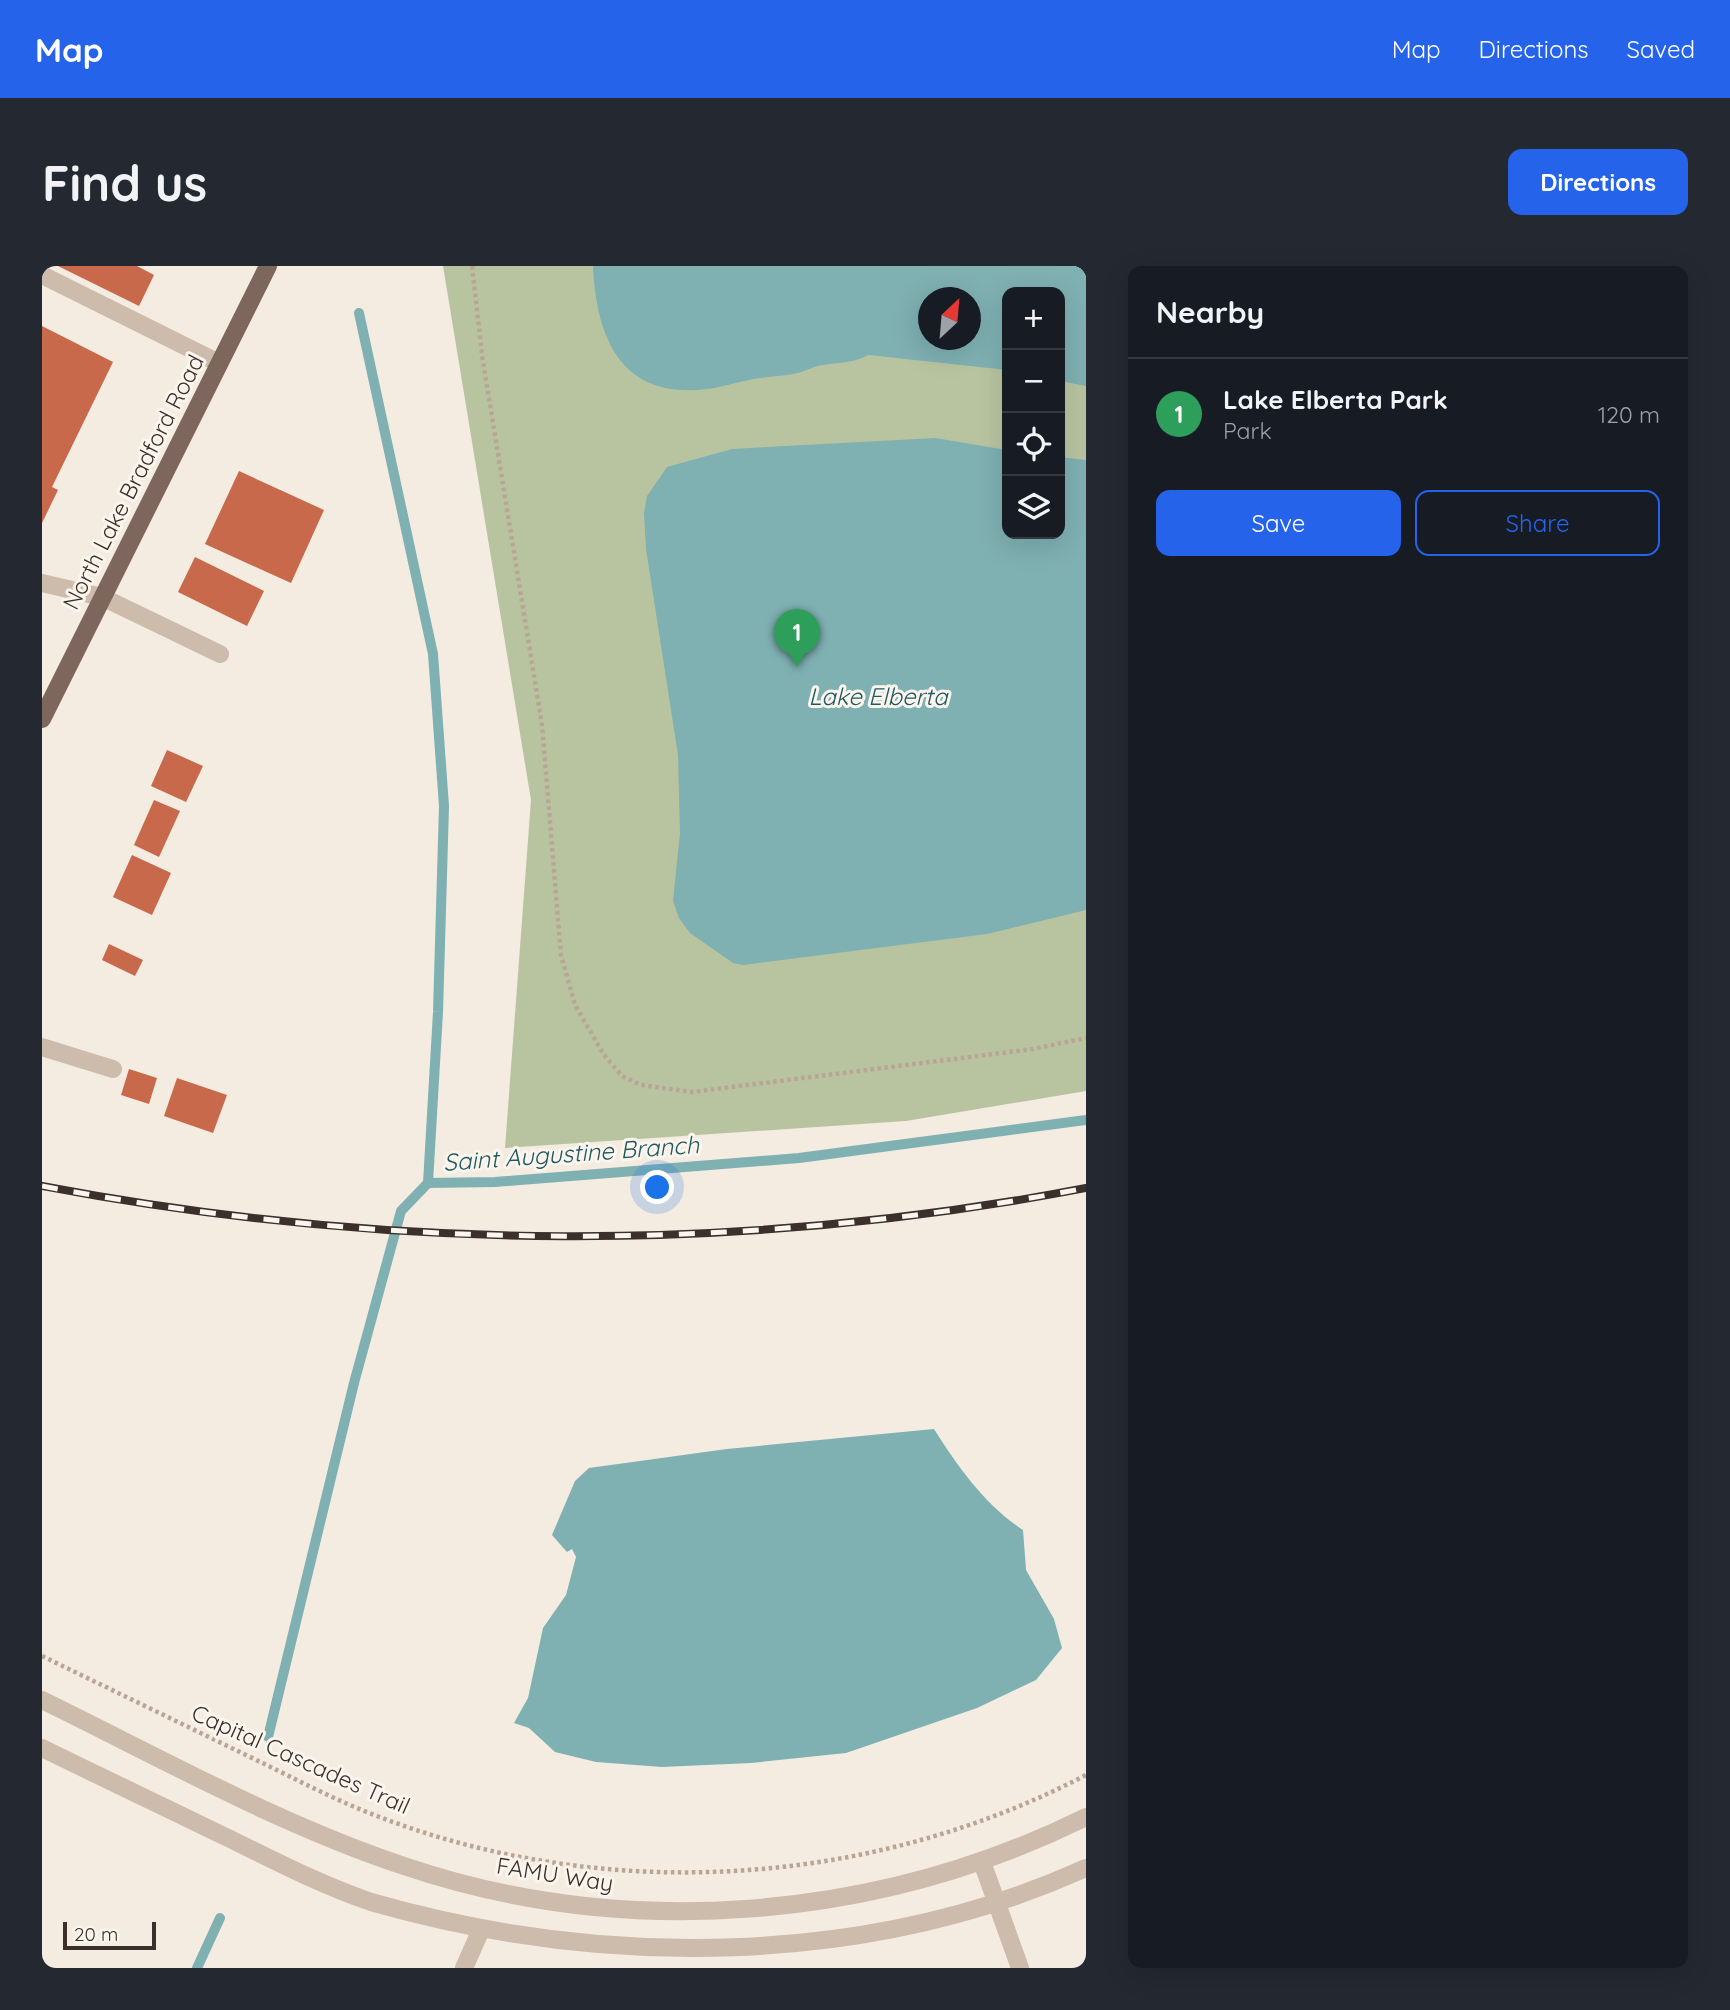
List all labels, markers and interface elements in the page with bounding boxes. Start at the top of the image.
text: Map [35,29,103,70]
text: Map [1392,34,1441,64]
text: Directions [1479,34,1589,64]
text: Saved [1627,34,1695,64]
button: Directions [1508,149,1688,215]
text: Find us [42,152,207,213]
north arrow [918,287,981,350]
map controls [1002,287,1065,539]
button: + [1002,287,1065,350]
text: Nearby [1156,293,1264,331]
street label: North Lake Bradford Road [56,350,210,614]
button: − [1002,350,1065,413]
text: Lake Elberta Park [1223,383,1448,416]
text: 1 [1175,400,1183,429]
text: 120 m [1598,400,1660,429]
button: locate [1002,413,1065,476]
text: Park [1223,416,1272,445]
button: layers [1002,476,1065,539]
button: Save [1156,490,1401,556]
button: Share [1415,490,1660,556]
pin: 1 [774,609,820,667]
water label: Lake Elberta [809,681,949,711]
water label: Saint Augustine Branch [442,1129,700,1177]
your location [640,1170,674,1204]
street label: Capital Cascades Trail [187,1698,415,1820]
street label: FAMU Way [495,1850,615,1898]
scale bar [63,1919,156,1951]
text: 20 m [74,1922,118,1946]

